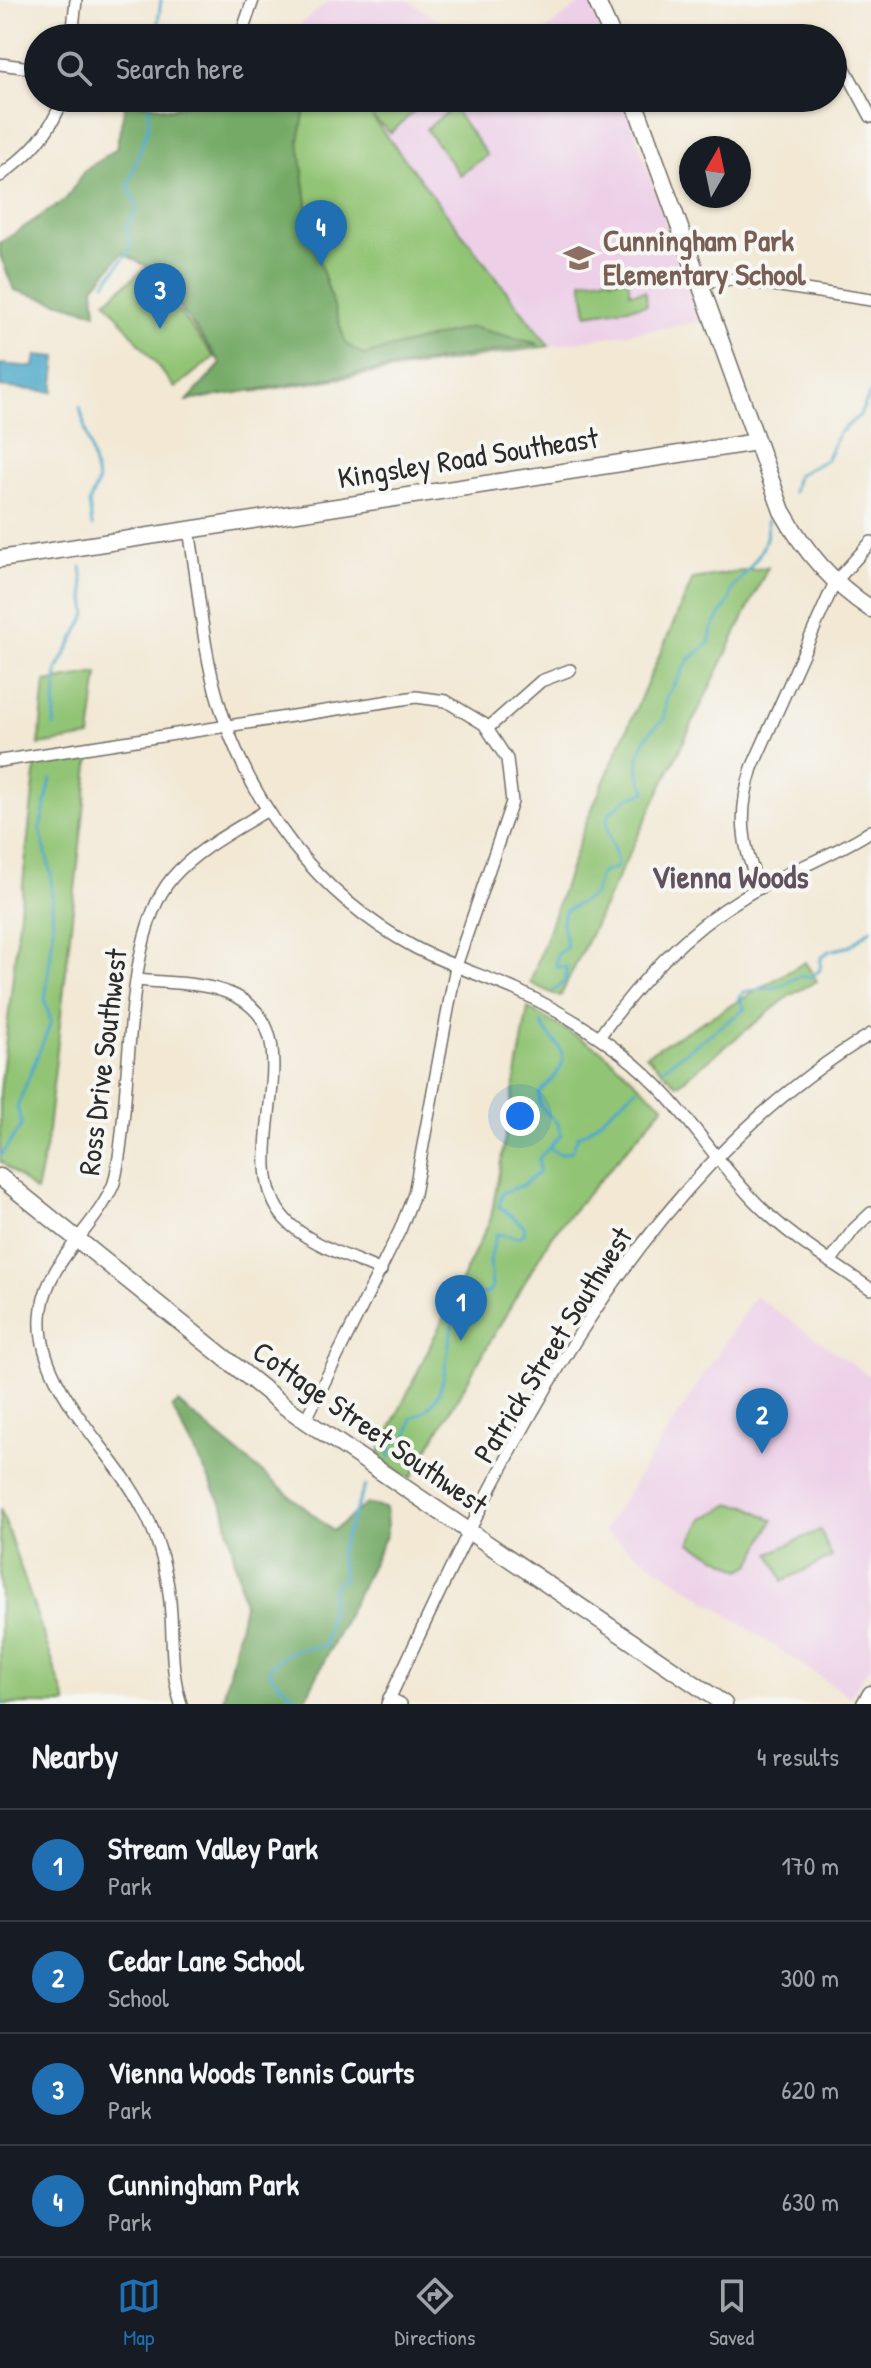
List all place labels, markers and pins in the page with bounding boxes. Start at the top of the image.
pin: 4 [295,200,347,266]
place label: Cunningham Park Elementary School [603,220,806,295]
school or university icon: Cunningham Park Elementary School [562,241,596,275]
pin: 3 [134,263,186,329]
pin: 1 [435,1275,487,1341]
pin: 2 [736,1388,788,1454]

